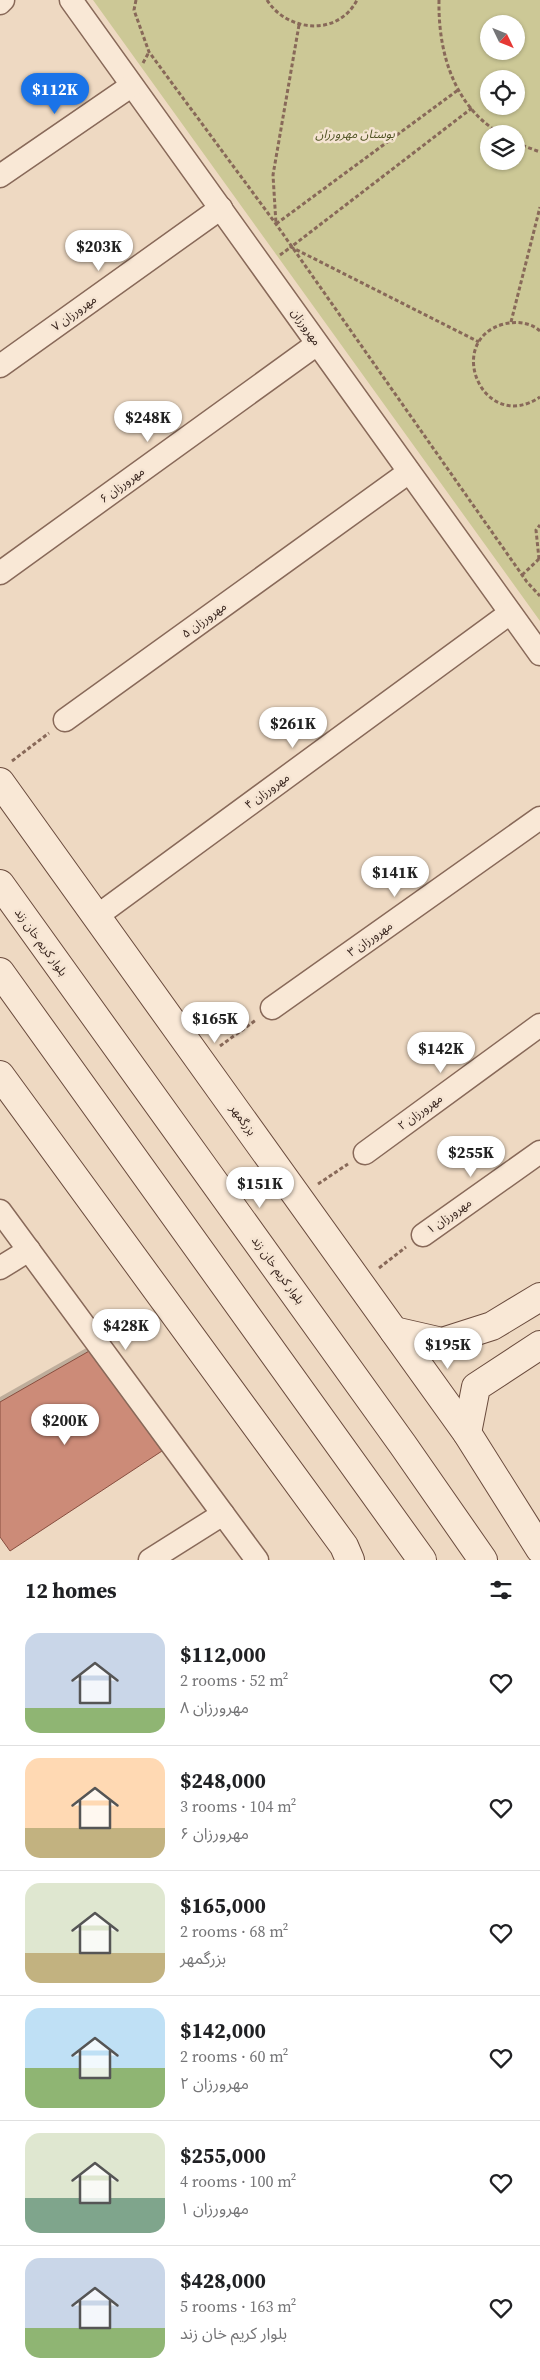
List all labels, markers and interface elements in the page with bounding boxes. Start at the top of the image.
north arrow [480,15,525,60]
map controls [480,15,525,170]
button: locate [480,70,525,115]
pin: $112K [20,72,90,115]
text: $112K [32,78,78,100]
button: layers [480,125,525,170]
park label: بوستان مهرورزان [315,126,395,142]
pin: $203K [64,230,134,272]
text: $203K [76,235,122,257]
street label: مهرورزان ۷ [48,291,100,335]
street label: مهرورزان [287,305,325,349]
pin: $248K [113,400,183,443]
text: $248K [125,406,171,428]
street label: مهرورزان ۶ [96,463,148,507]
street label: مهرورزان ۵ [178,598,230,642]
pin: $261K [258,706,328,749]
text: $261K [270,712,316,734]
street label: مهرورزان ۴ [241,769,293,813]
pin: $141K [360,856,430,898]
text: $141K [372,861,418,883]
street label: بلوار کریم خان زند [10,905,71,980]
street label: مهرورزان ۳ [344,918,396,960]
pin: $165K [180,1002,250,1044]
text: $165K [192,1007,238,1029]
pin: $142K [406,1032,476,1074]
text: $142K [418,1037,464,1059]
street label: مهرورزان ۲ [394,1090,446,1134]
street label: بزرگمهر [226,1100,260,1139]
pin: $255K [436,1136,506,1178]
text: $255K [448,1141,494,1163]
pin: $151K [225,1166,295,1209]
text: $151K [237,1172,283,1194]
street label: مهرورزان ۱ [423,1195,475,1237]
street label: بلوار کریم خان زند [247,1233,308,1308]
pin: $428K [91,1308,161,1351]
text: $428K [103,1314,149,1336]
pin: $195K [413,1328,483,1370]
text: $195K [425,1333,471,1355]
pin: $200K [30,1404,100,1446]
text: $200K [42,1409,88,1431]
text: 12 homes [25,1576,117,1605]
icon: filters [487,1576,515,1604]
text: $112,000 [180,1640,266,1669]
icon: home [65,1653,125,1713]
text: 2 rooms · 52 m² [180,1669,288,1691]
icon: heart [487,1669,515,1697]
text: مهرورزان ۸ [180,1696,249,1718]
text: $248,000 [180,1766,266,1795]
icon: home [65,1778,125,1838]
icon: heart [487,1794,515,1822]
text: 3 rooms · 104 m² [180,1795,296,1817]
text: مهرورزان ۶ [180,1822,249,1844]
text: $165,000 [180,1891,266,1920]
icon: home [65,1903,125,1963]
icon: heart [487,1919,515,1947]
text: 2 rooms · 68 m² [180,1920,288,1942]
text: بزرگمهر [180,1947,226,1969]
text: $142,000 [180,2016,266,2045]
icon: home [65,2028,125,2088]
icon: heart [487,2044,515,2072]
text: 2 rooms · 60 m² [180,2045,288,2067]
text: مهرورزان ۲ [180,2072,249,2094]
text: $255,000 [180,2141,266,2170]
icon: home [65,2153,125,2213]
icon: heart [487,2169,515,2197]
text: 4 rooms · 100 m² [180,2170,296,2192]
text: مهرورزان ۱ [180,2197,249,2219]
text: $428,000 [180,2266,266,2295]
icon: home [65,2278,125,2338]
icon: heart [487,2294,515,2322]
text: 5 rooms · 163 m² [180,2295,296,2317]
text: بلوار کریم خان زند [180,2322,287,2344]

